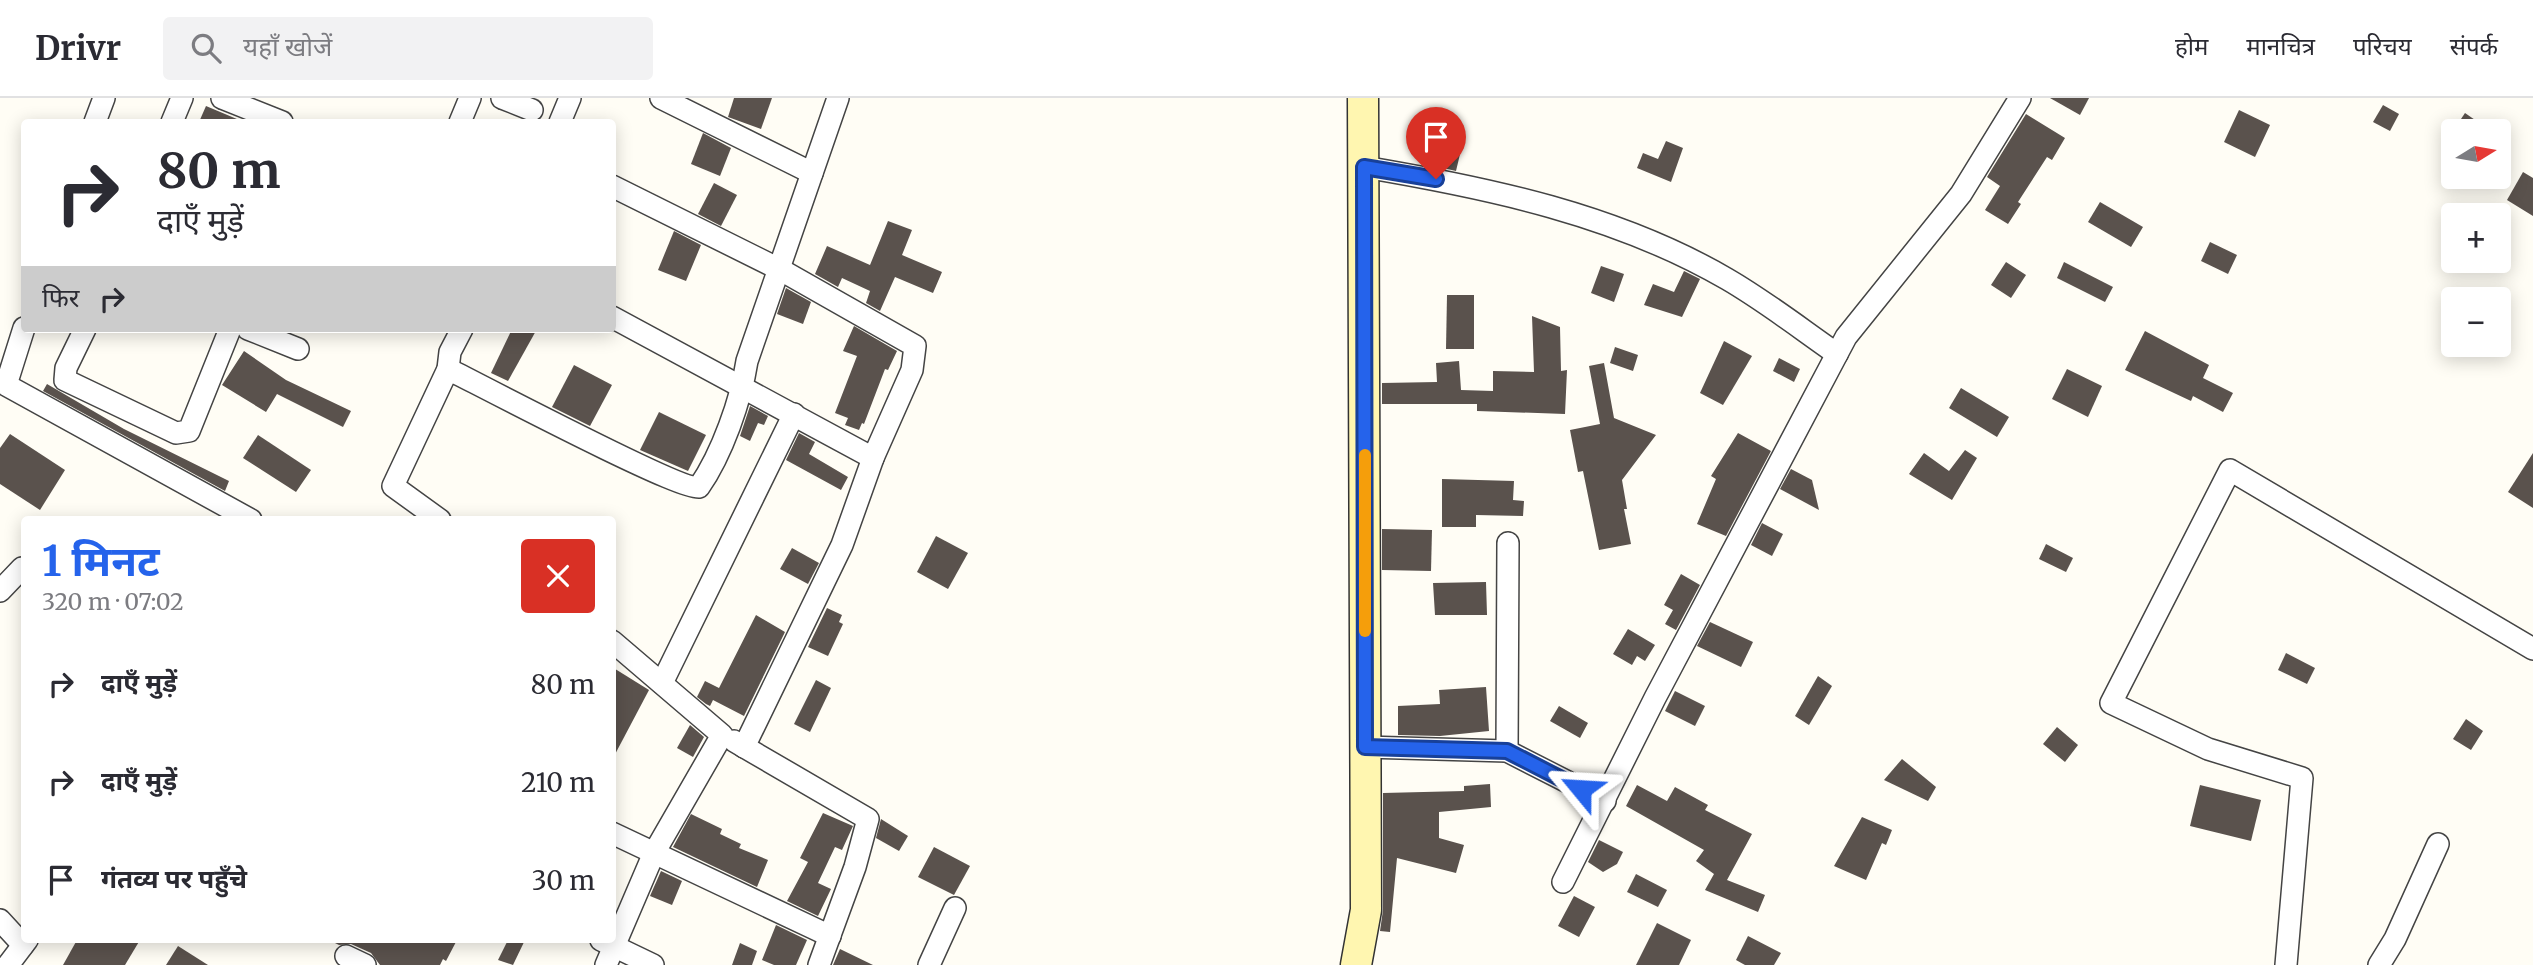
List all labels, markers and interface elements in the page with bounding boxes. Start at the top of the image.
search box [163,17,653,80]
text: Drivr [35,28,121,69]
icon: search [187,29,225,67]
text: यहाँ खोजें [243,30,332,63]
text: होम [2175,31,2208,62]
text: मानचित्र [2246,31,2315,62]
text: परिचय [2353,31,2412,62]
text: संपर्क [2450,31,2498,62]
pin [1406,107,1466,179]
icon: arrive [1417,118,1455,156]
north arrow [2441,119,2511,189]
map controls [2441,119,2511,357]
text: 80 m [157,140,280,201]
icon: right [42,147,133,238]
text: दाएँ मुड़ें [157,201,244,241]
button: + [2441,203,2511,273]
icon: right [93,280,131,318]
text: फिर [42,281,79,314]
button: − [2441,287,2511,357]
text: 1 मिनट [42,535,160,587]
button: close [521,539,595,613]
text: 320 m · 07:02 [42,587,184,616]
icon: right [42,665,80,703]
text: दाएँ मुड़ें [101,666,177,699]
text: 80 m [531,668,595,701]
position arrow [1544,752,1618,826]
icon: right [42,763,80,801]
text: दाएँ मुड़ें [101,764,177,797]
text: 210 m [521,766,595,799]
icon: arrive [42,861,80,899]
text: गंतव्य पर पहुँचे [101,862,247,895]
text: 30 m [532,864,595,897]

